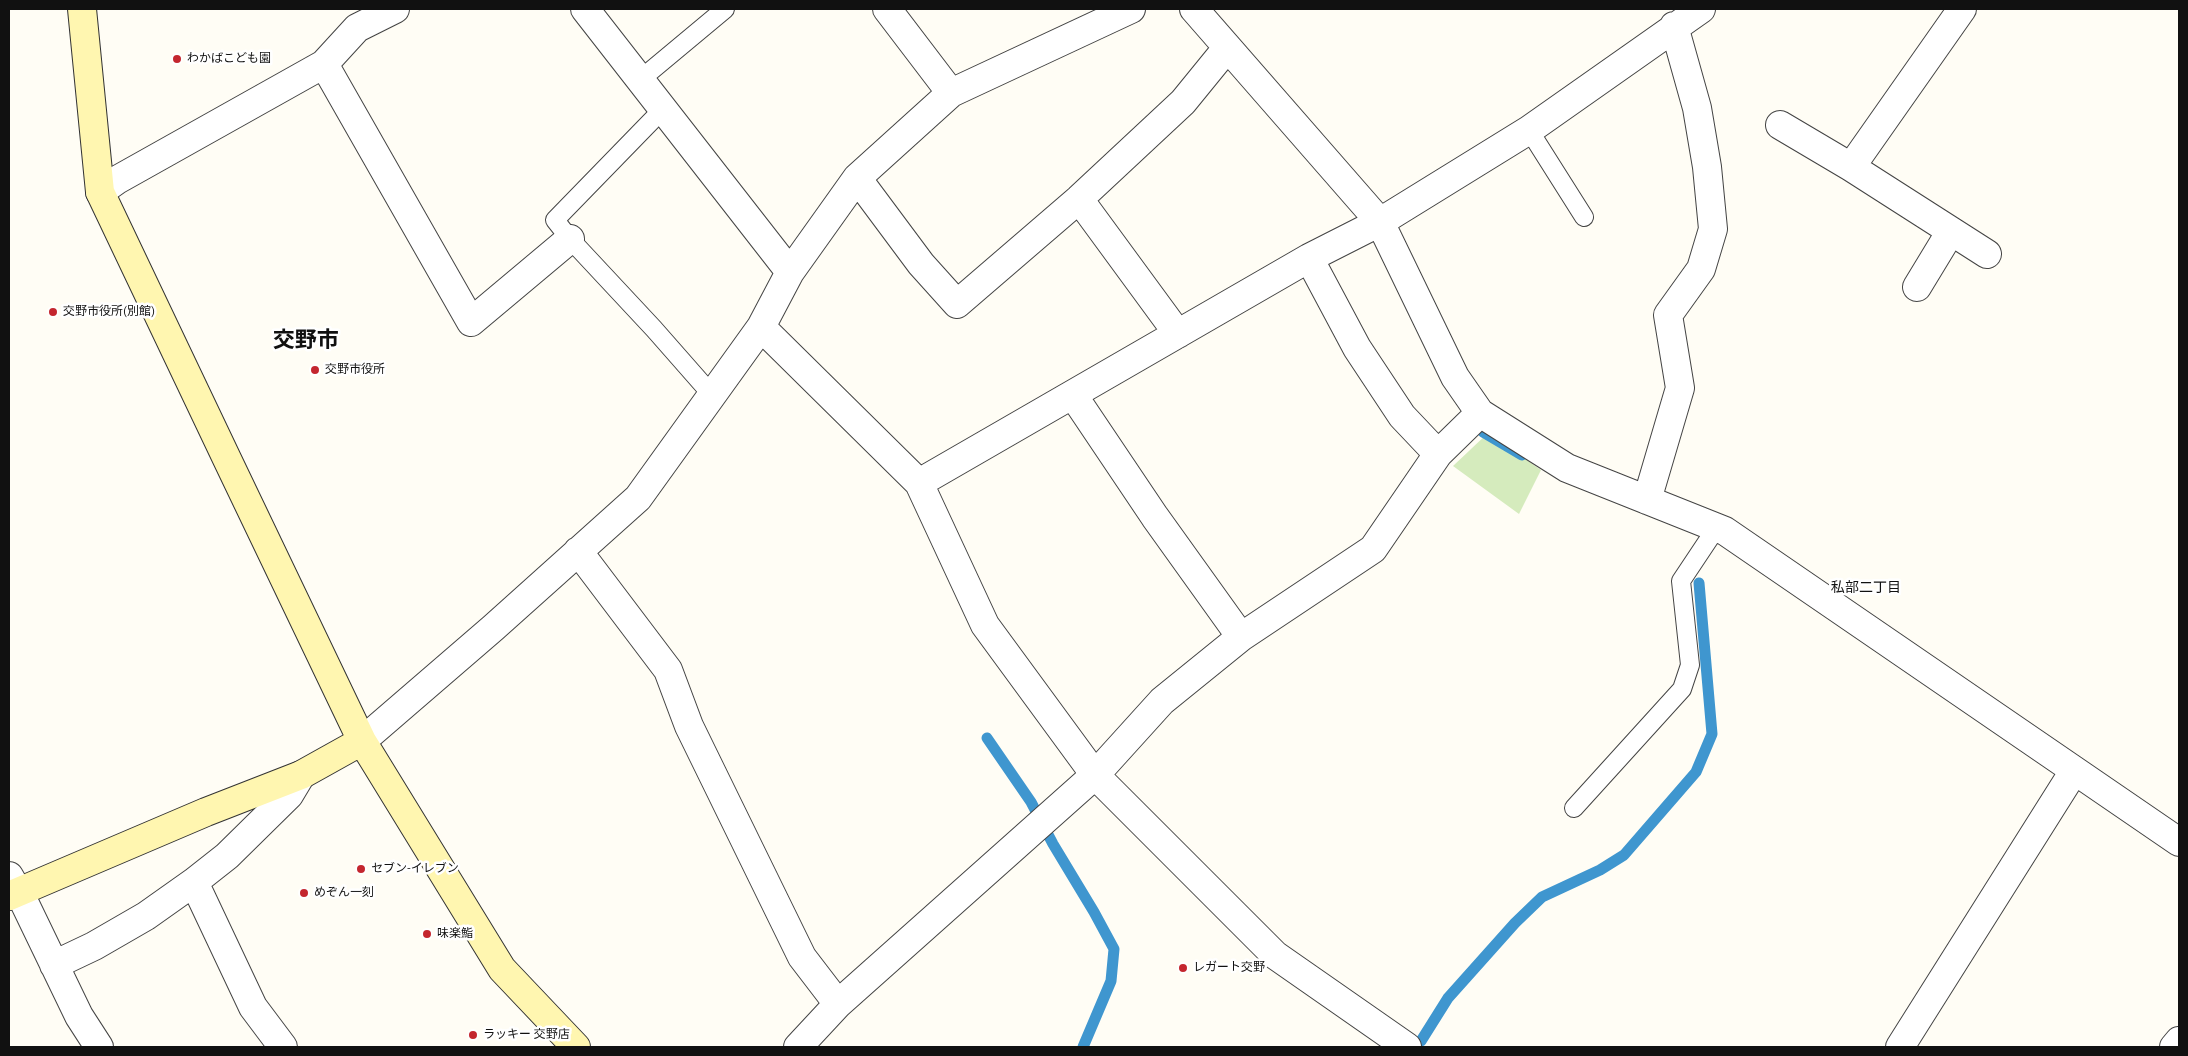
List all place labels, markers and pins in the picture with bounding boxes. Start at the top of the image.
place label: わかばこども園 [187,52,271,66]
marker: わかばこども園 [171,53,183,65]
place label: 交野市役所(別館) [63,305,155,319]
marker: 交野市役所(別館) [47,306,59,318]
place label: 交野市役所 [325,363,385,377]
marker: 交野市役所 [309,364,321,376]
place label: セブン-イレブン [371,862,459,876]
marker: セブン-イレブン [355,863,367,875]
place label: めぞん一刻 [314,886,374,900]
marker: めぞん一刻 [298,887,310,899]
place label: 味楽鮨 [437,927,473,941]
marker: 味楽鮨 [421,928,433,940]
place label: レガート交野 [1193,961,1265,975]
marker: レガート交野 [1177,962,1189,974]
place label: ラッキー 交野店 [483,1028,570,1042]
marker: ラッキー 交野店 [467,1029,479,1041]

